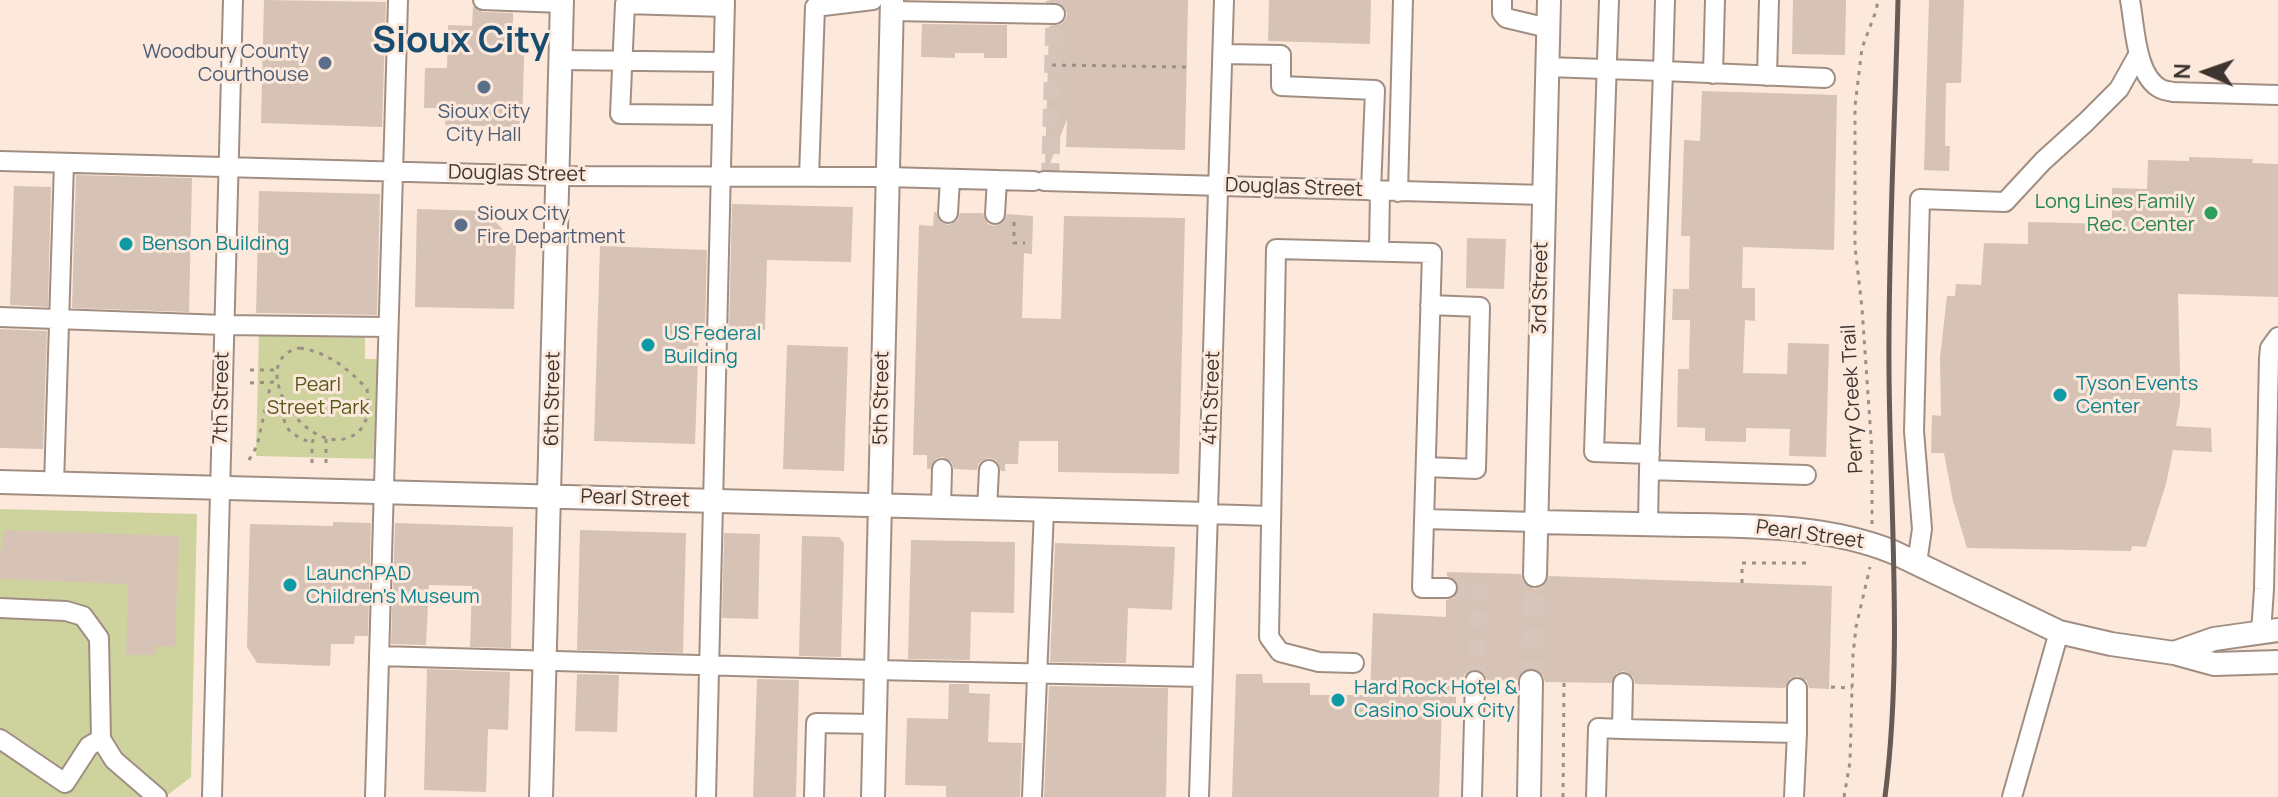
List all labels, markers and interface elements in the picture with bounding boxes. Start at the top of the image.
district label: Sioux City [372,20,550,64]
north arrow [2166,32,2246,112]
place label: Woodbury County Courthouse [142,40,309,87]
marker: Woodbury County Courthouse [316,54,334,72]
text: N [2167,63,2197,80]
marker: Sioux City City Hall [475,78,493,96]
place label: Sioux City City Hall [438,100,530,147]
street label: Douglas Street [448,161,586,187]
street label: Douglas Street [1225,174,1363,202]
place label: Long Lines Family Rec. Center [2035,190,2195,237]
place label: Sioux City Fire Department [477,202,626,249]
marker: Long Lines Family Rec. Center [2202,204,2220,222]
marker: Sioux City Fire Department [452,216,470,234]
place label: Benson Building [142,232,289,256]
marker: Benson Building [117,235,135,253]
street label: 3rd Street [1528,241,1554,335]
place label: US Federal Building [664,322,761,369]
street label: Perry Creek Trail [1837,324,1869,474]
marker: US Federal Building [639,336,657,354]
street label: 4th Street [1198,350,1226,446]
street label: 7th Street [209,351,235,445]
street label: 6th Street [540,351,566,447]
street label: 5th Street [869,351,895,445]
place label: Tyson Events Center [2076,372,2198,419]
park label: Pearl Street Park [267,373,369,420]
marker: Tyson Events Center [2051,386,2069,404]
street label: Pearl Street [580,485,690,513]
street label: Pearl Street [1754,516,1866,554]
place label: LaunchPAD Children's Museum [306,562,480,609]
marker: LaunchPAD Children's Museum [281,576,299,594]
place label: Hard Rock Hotel & Casino Sioux City [1354,676,1518,723]
marker: Hard Rock Hotel & Casino Sioux City [1329,691,1347,709]

